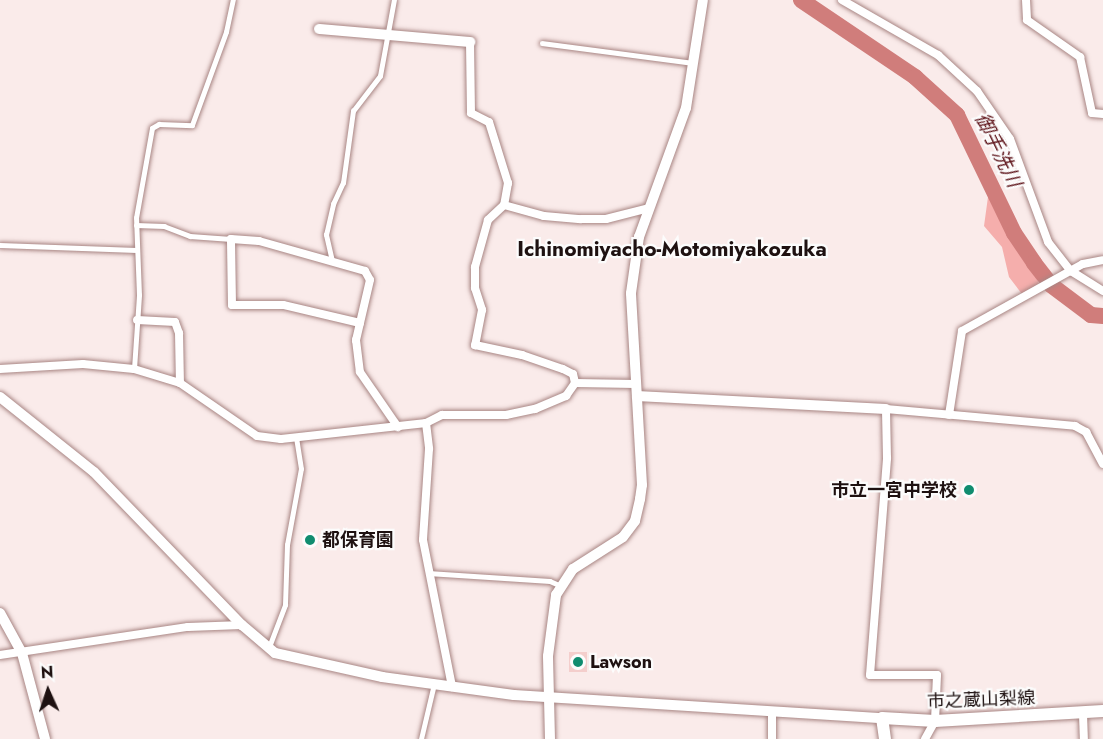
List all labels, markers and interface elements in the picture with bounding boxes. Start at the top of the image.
water label: 御手洗川 [970,109,1026,191]
district label: Ichinomiyacho-Motomiyakozuka [517,236,827,262]
place label: 市立一宮中学校 [831,479,957,501]
marker: 市立一宮中学校 [962,483,976,497]
place label: 都保育園 [322,529,394,551]
marker: 都保育園 [303,533,317,547]
place label: Lawson [590,651,652,673]
marker: Lawson [571,655,585,669]
north arrow [18,661,78,721]
text: N [40,661,54,684]
street label: 市之蔵山梨線 [927,687,1035,713]

